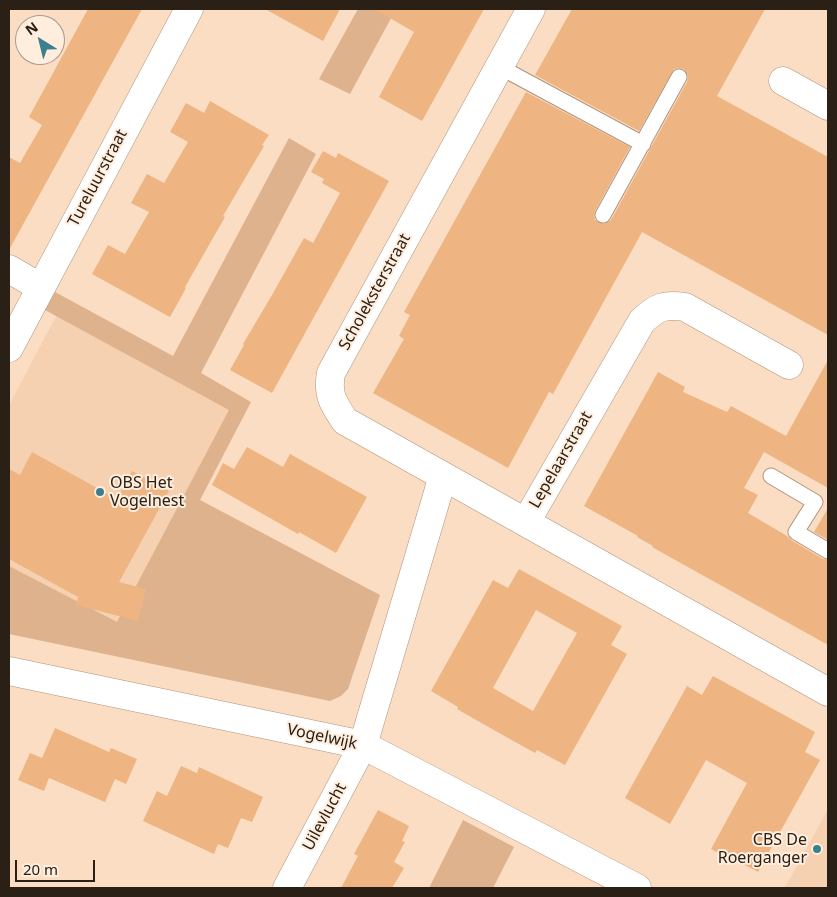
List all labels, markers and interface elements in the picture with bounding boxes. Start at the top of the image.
north arrow [15,15,65,65]
text: N [21,17,42,39]
street label: Tureluurstraat [64,126,132,230]
street label: Scholeksterstraat [335,230,415,354]
street label: Lepelaarstraat [526,408,596,512]
place label: OBS Het Vogelnest [110,473,184,511]
marker: OBS Het Vogelnest [94,486,106,498]
street label: Vogelwijk [285,720,359,754]
street label: Uilevlucht [299,780,351,854]
place label: CBS De Roerganger [718,830,807,868]
marker: CBS De Roerganger [811,843,823,855]
scale bar [18,850,98,882]
text: 20 m [23,859,58,879]

